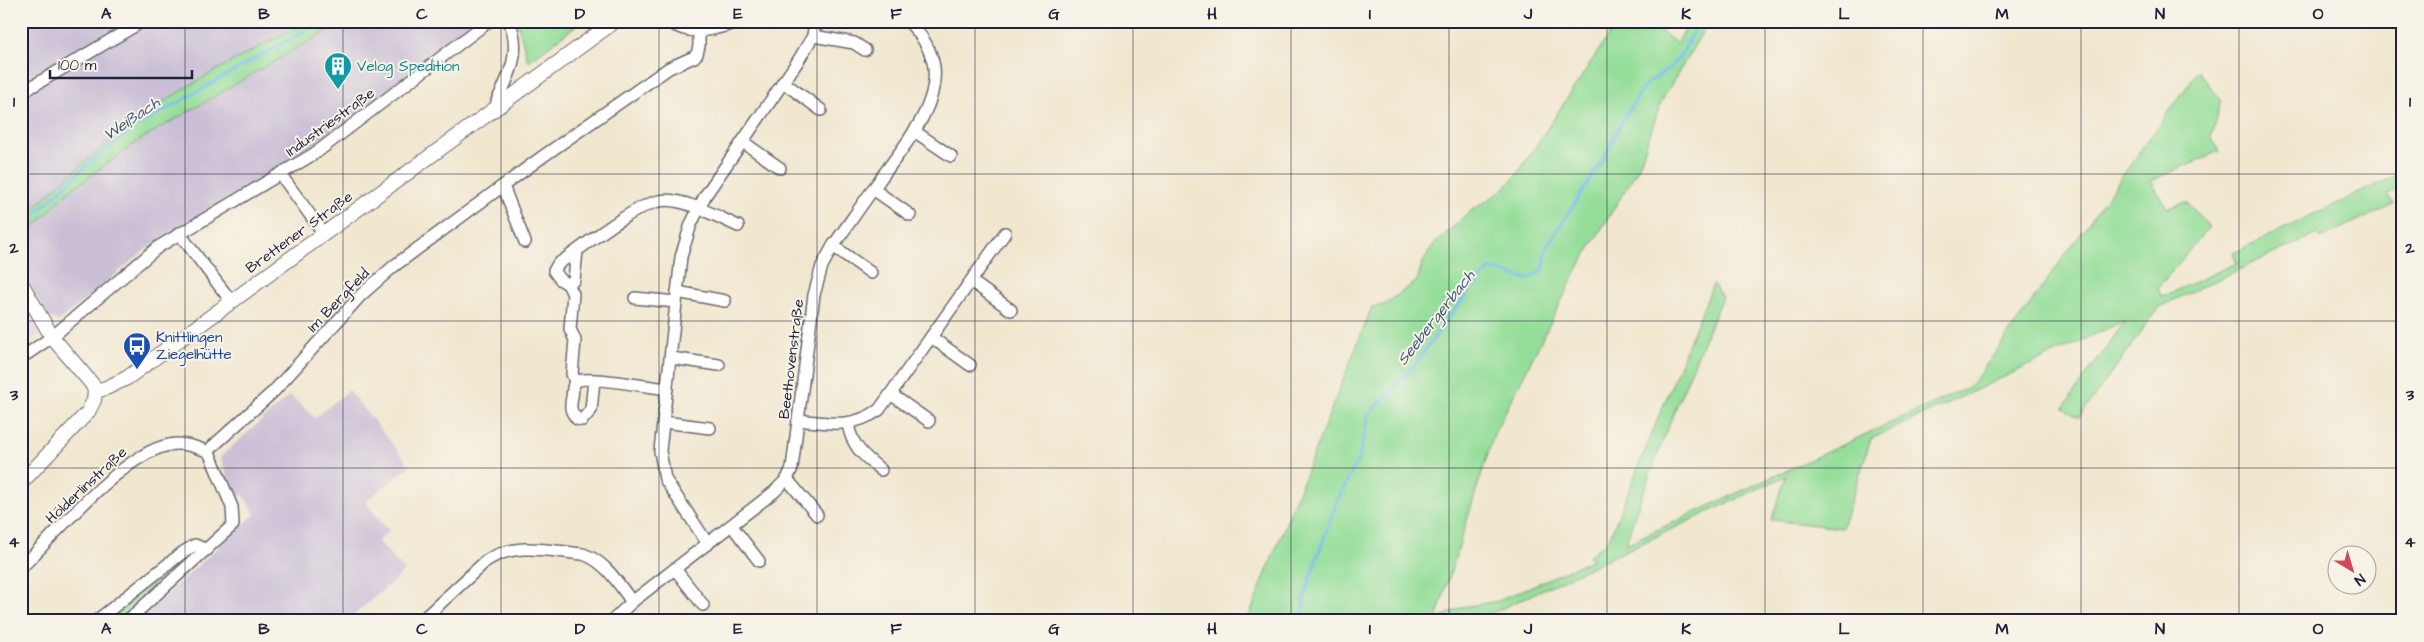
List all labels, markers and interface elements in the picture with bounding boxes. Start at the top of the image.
text: A [101,3,112,25]
text: B [258,3,270,25]
text: C [416,3,428,25]
text: D [575,3,586,25]
text: E [733,3,743,25]
text: F [890,3,902,25]
text: G [1048,3,1060,25]
text: H [1207,3,1217,25]
text: I [1369,3,1371,25]
text: J [1523,3,1533,25]
text: K [1681,3,1691,25]
text: L [1838,3,1850,25]
text: M [1995,3,2009,25]
text: N [2155,3,2165,25]
text: O [2313,3,2324,25]
scale bar [50,48,192,80]
building icon: Velog Spedition [323,51,353,90]
text: 100 m [58,55,97,76]
place label: Velog Spedition [357,56,460,78]
street label: Industriestraße [281,83,379,162]
text: 1 [13,91,16,113]
water label: Weißach [99,91,165,146]
text: 1 [2409,91,2412,113]
street label: Brettener Straße [242,186,357,278]
text: 2 [8,237,19,259]
text: 2 [2404,237,2415,259]
street label: Im Bergfeld [302,263,375,338]
water label: Seebergerbach [1392,265,1481,370]
street label: Beethovenstraße [774,298,809,420]
place label: Knittlingen Ziegelhütte [156,327,232,366]
bus stop icon: Knittlingen Ziegelhütte [122,331,152,370]
text: 3 [9,384,19,406]
text: 3 [2405,384,2415,406]
street label: Hölderlinstraße [41,442,132,529]
text: 4 [9,531,20,553]
text: 4 [2405,531,2416,553]
north arrow [2326,544,2376,594]
text: N [2350,569,2369,590]
text: A [101,618,112,640]
text: B [258,618,270,640]
text: C [416,618,428,640]
text: D [575,618,586,640]
text: E [733,618,743,640]
text: F [890,618,902,640]
text: G [1048,618,1060,640]
text: H [1207,618,1217,640]
text: I [1369,618,1371,640]
text: J [1523,618,1533,640]
text: K [1681,618,1691,640]
text: L [1838,618,1850,640]
text: M [1995,618,2009,640]
text: N [2155,618,2165,640]
text: O [2313,618,2324,640]

